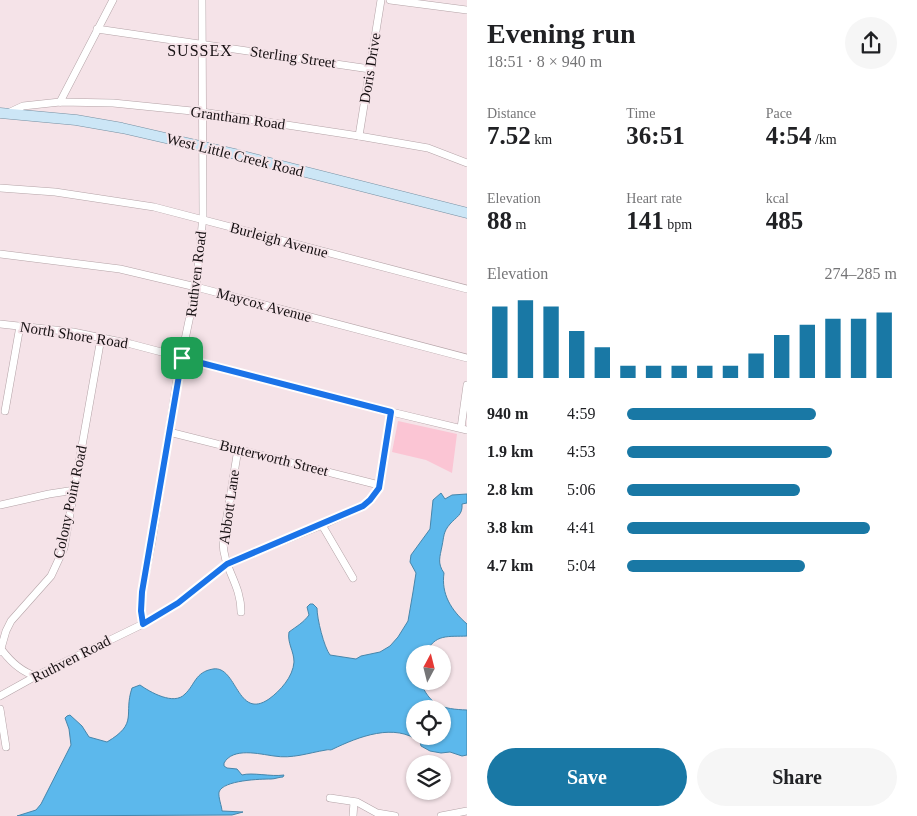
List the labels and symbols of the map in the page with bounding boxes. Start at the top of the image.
street label: Doris Drive [357,31,384,104]
district label: SUSSEX [167,42,233,59]
street label: Sterling Street [249,43,338,71]
street label: Grantham Road [190,103,287,133]
street label: West Little Creek Road [165,130,306,180]
street label: Burleigh Avenue [228,219,330,261]
street label: Ruthven Road [183,230,209,318]
street label: Maycox Avenue [215,285,314,325]
street label: North Shore Road [19,319,130,352]
pin [161,337,203,379]
street label: Butterworth Street [218,437,331,479]
street label: Colony Point Road [50,444,90,560]
street label: Abbott Lane [216,468,242,545]
street label: Ruthven Road [29,632,113,686]
north arrow [406,645,451,690]

